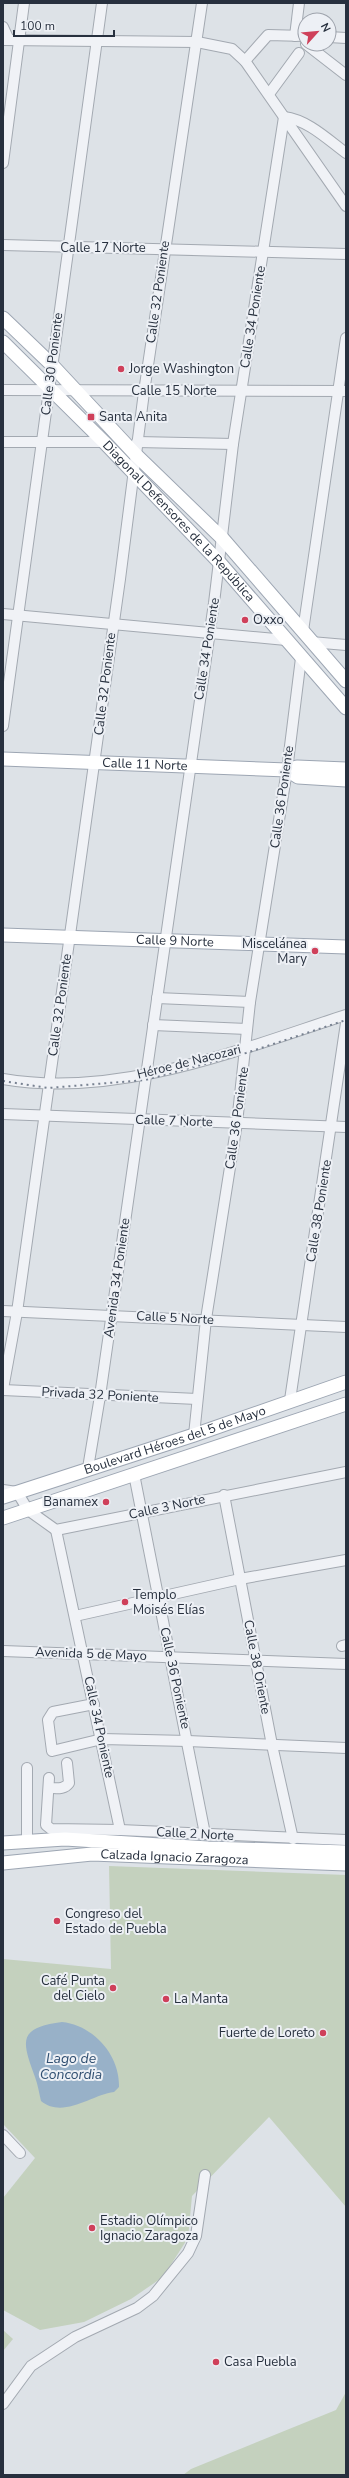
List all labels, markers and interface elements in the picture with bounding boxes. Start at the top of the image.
scale bar [14,12,114,38]
north arrow [297,12,337,52]
text: 100 m [20,18,55,34]
text: N [317,21,334,35]
street label: Calle 17 Norte [60,239,146,257]
street label: Calle 32 Poniente [142,239,174,345]
street label: Calle 34 Poniente [236,264,270,370]
street label: Calle 30 Poniente [37,311,67,416]
place label: Jorge Washington [128,360,234,378]
marker: Jorge Washington [116,364,126,374]
street label: Calle 15 Norte [131,382,217,400]
place label: Santa Anita [99,408,167,426]
marker: Santa Anita [86,412,96,422]
street label: Diagonal Defensores de la República [98,437,259,606]
street label: Calle 34 Poniente [190,596,224,702]
place label: Oxxo [253,611,284,629]
marker: Oxxo [240,615,250,625]
street label: Calle 32 Poniente [90,631,120,736]
street label: Calle 36 Poniente [266,744,298,850]
street label: Calle 11 Norte [102,754,188,775]
street label: Calle 9 Norte [136,931,214,951]
place label: Miscelánea Mary [242,935,307,968]
marker: Miscelánea Mary [310,946,320,956]
street label: Calle 32 Poniente [44,952,76,1058]
street label: Héroe de Nacozari [135,1040,243,1084]
street label: Calle 36 Poniente [221,1065,253,1171]
street label: Calle 7 Norte [135,1111,213,1131]
street label: Calle 38 Poniente [302,1158,336,1264]
street label: Avenida 34 Poniente [100,1217,134,1339]
street label: Calle 5 Norte [136,1307,214,1329]
street label: Privada 32 Poniente [41,1383,159,1407]
street label: Boulevard Héroes del 5 de Mayo [82,1402,268,1479]
street label: Calle 3 Norte [127,1490,207,1524]
place label: Banamex [43,1493,98,1511]
marker: Banamex [101,1497,111,1507]
place label: Templo Moisés Elías [133,1586,205,1619]
marker: Templo Moisés Elías [120,1597,130,1607]
street label: Calle 38 Oriente [239,1618,275,1716]
street label: Calle 36 Poniente [155,1625,195,1731]
street label: Avenida 5 de Mayo [35,1643,147,1665]
street label: Calle 34 Poniente [79,1674,119,1780]
street label: Calle 2 Norte [156,1823,234,1845]
street label: Calzada Ignacio Zaragoza [100,1845,249,1869]
place label: Congreso del Estado de Puebla [65,1905,167,1938]
marker: Congreso del Estado de Puebla [52,1916,62,1926]
place label: Café Punta del Cielo [41,1972,105,2005]
marker: Café Punta del Cielo [108,1983,118,1993]
place label: La Manta [174,1990,228,2008]
marker: La Manta [161,1994,171,2004]
place label: Fuerte de Loreto [219,2024,315,2042]
marker: Fuerte de Loreto [318,2028,328,2038]
water label: Lago de Concordia [40,2049,102,2084]
place label: Estadio Olímpico Ignacio Zaragoza [100,2212,198,2245]
marker: Estadio Olímpico Ignacio Zaragoza [87,2223,97,2233]
place label: Casa Puebla [224,2353,297,2371]
marker: Casa Puebla [211,2357,221,2367]

